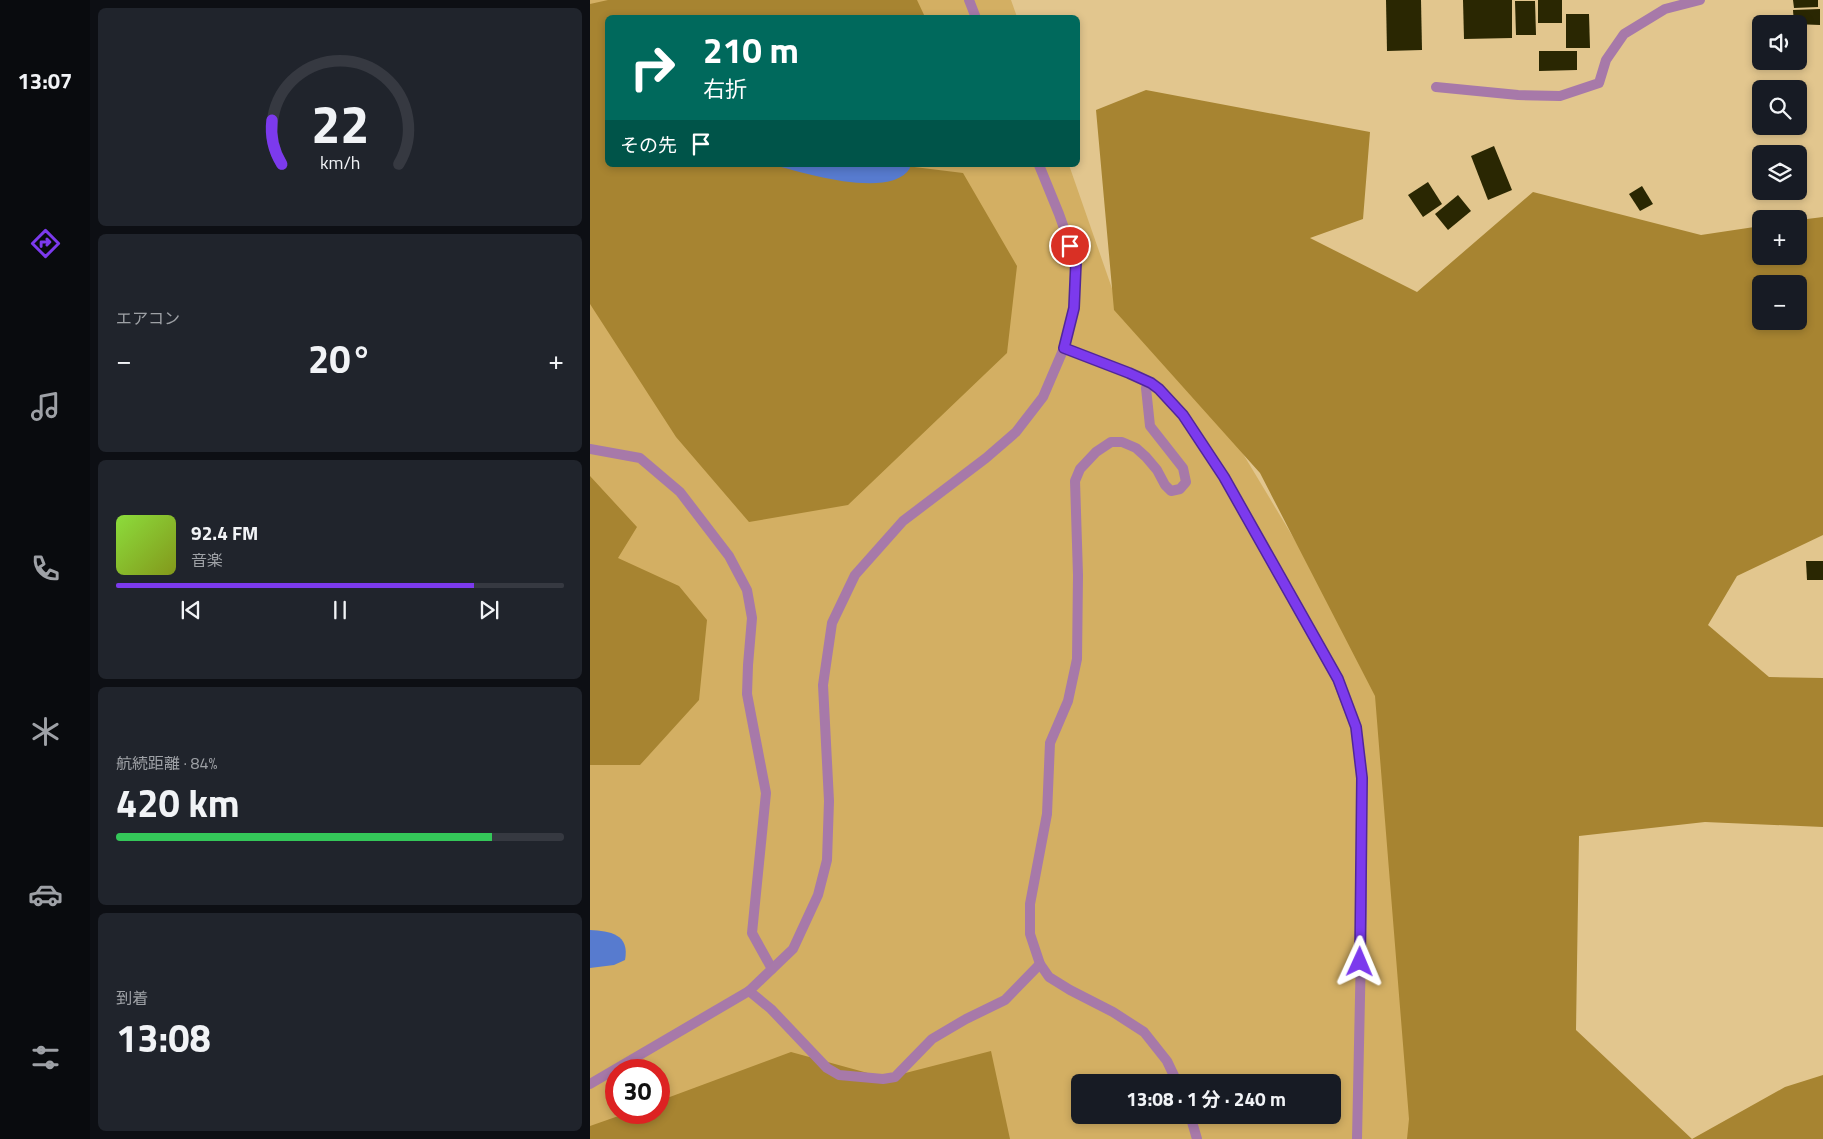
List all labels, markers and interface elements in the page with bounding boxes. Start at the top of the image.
map controls [1752,15,1807,330]
button: sound [1752,15,1807,70]
text: 210 m [703,23,799,77]
icon: right [620,35,685,100]
text: 13:07 [18,64,72,98]
text: 右折 [703,72,747,106]
button: search [1752,80,1807,135]
text: 22 [311,84,369,163]
text: その先 [620,130,677,159]
icon: arrive [687,130,715,158]
button: layers [1752,145,1807,200]
text: km/h [320,149,360,176]
button: + [1752,210,1807,265]
pin [1049,225,1091,267]
icon: directions [28,226,63,261]
icon: arrive [1056,232,1084,260]
button: − [1752,275,1807,330]
text: エアコン [116,306,180,330]
text: 20° [308,330,372,388]
text: − [116,338,132,381]
text: + [548,338,564,381]
icon: music [28,389,63,424]
text: 92.4 FM [191,518,258,547]
text: 音楽 [191,548,223,572]
icon: phone [28,551,63,586]
icon: previous [177,596,205,624]
icon: pause [326,596,354,624]
icon: next [475,596,503,624]
icon: climate [28,714,63,749]
text: 航続距離 · 84% [116,751,217,775]
text: 420 km [116,774,240,832]
icon: car [28,877,63,912]
position arrow [1333,935,1385,987]
text: 到着 [116,986,148,1010]
text: 13:08 [116,1009,211,1067]
icon: filters [28,1040,63,1075]
speed limit sign: 30 [605,1059,670,1124]
text: 13:08 · 1 分 · 240 m [1126,1084,1286,1113]

